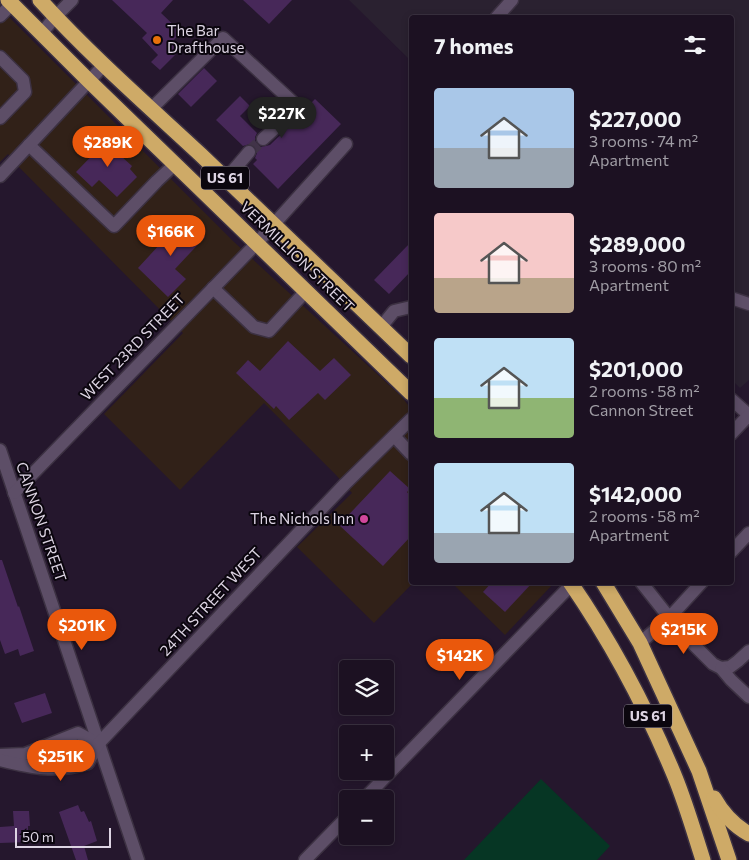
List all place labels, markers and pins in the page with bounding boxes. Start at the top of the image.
place label: The Bar Drafthouse [167,21,245,56]
marker: The Bar Drafthouse [151,34,163,46]
pin: $227K [247,96,317,139]
pin: $289K [73,126,143,168]
pin: $166K [136,214,206,257]
place label: The Nichols Inn [250,509,354,527]
marker: The Nichols Inn [358,513,370,525]
pin: $201K [47,608,117,651]
pin: $215K [649,612,719,655]
pin: $142K [425,638,495,681]
pin: $251K [26,740,96,782]

